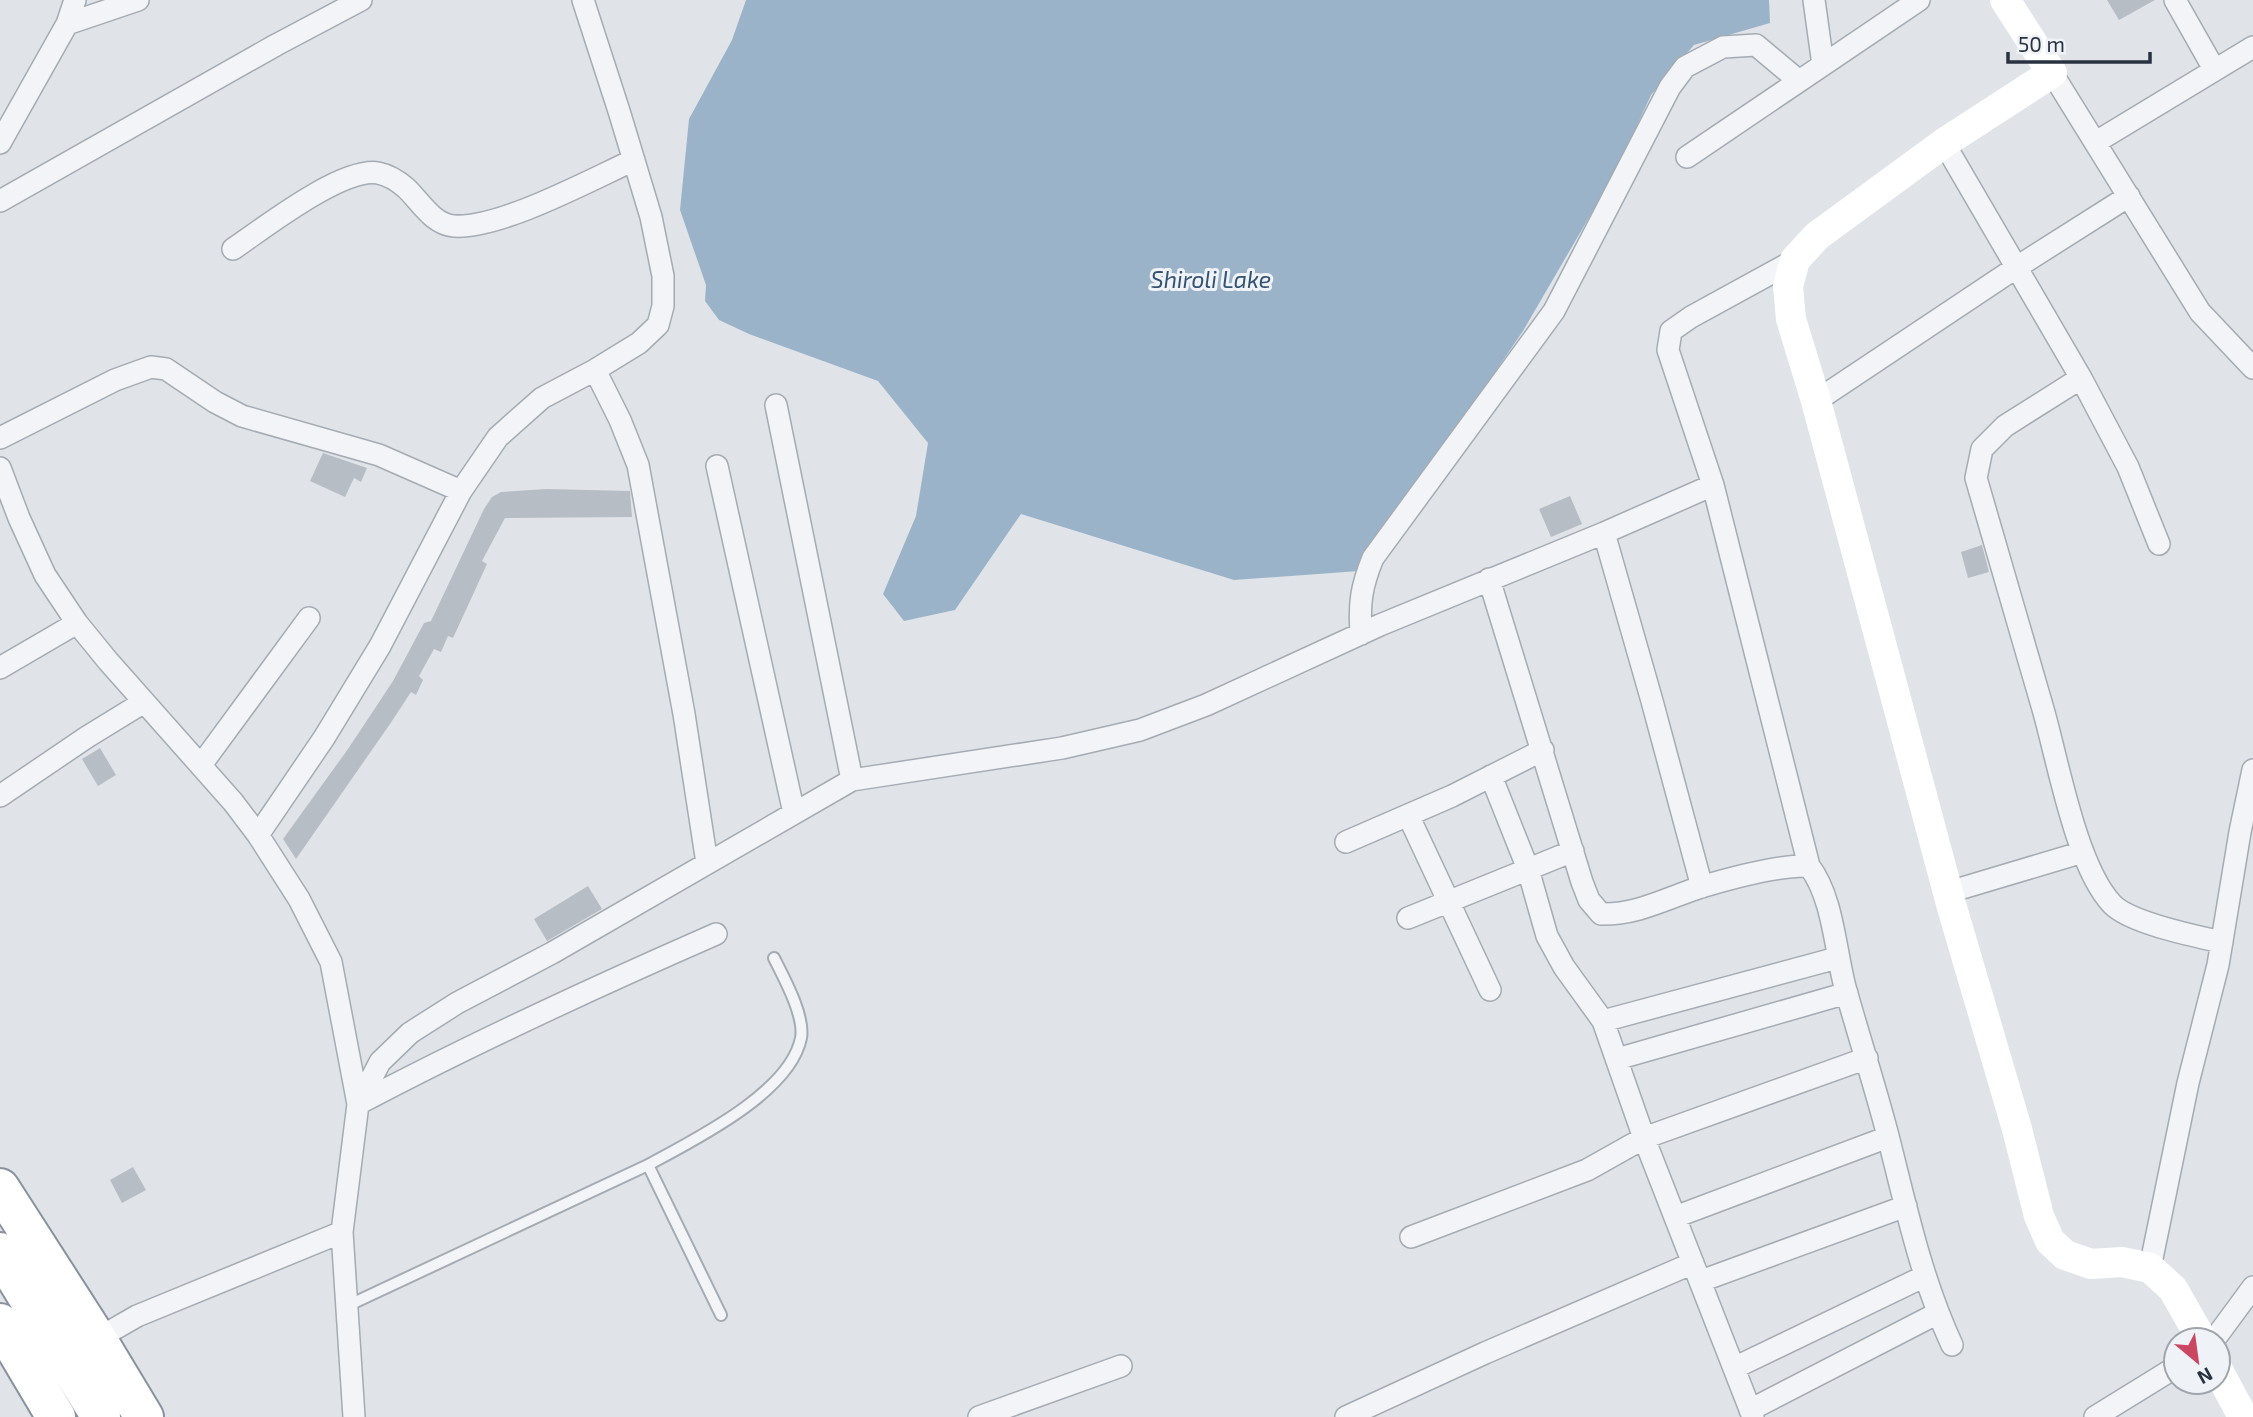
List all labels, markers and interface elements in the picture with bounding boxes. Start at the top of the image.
scale bar [2008,21,2150,65]
text: 50 m [2018,31,2065,56]
water label: Shiroli Lake [1151,265,1271,293]
north arrow [2162,1326,2232,1396]
text: N [2194,1363,2217,1390]

